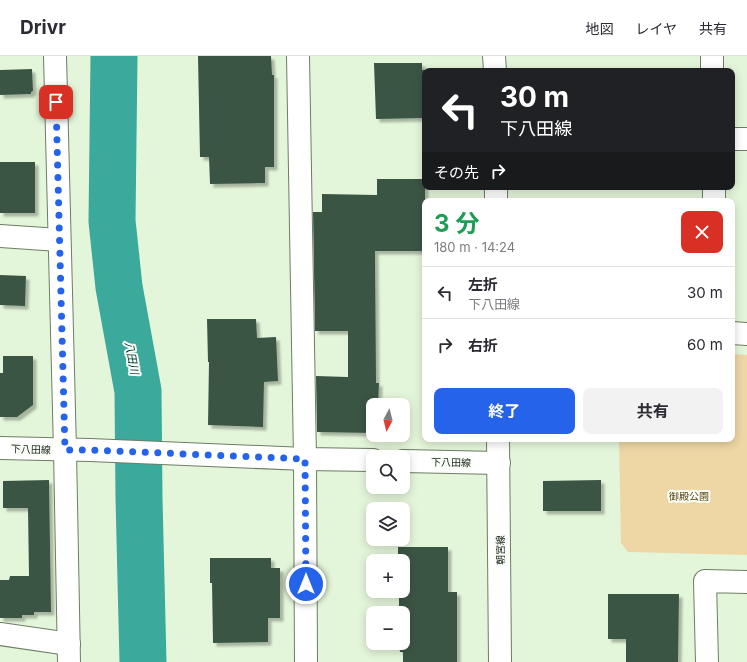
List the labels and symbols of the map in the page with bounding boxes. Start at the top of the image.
pin [39,85,73,119]
water label: 八田川 [122,340,142,377]
north arrow [366,398,410,442]
street label: 下八田線 [11,442,51,456]
street label: 下八田線 [431,456,471,468]
park label: 御殿公園 [669,490,709,502]
street label: 朝宮線 [494,535,506,565]
position arrow [285,563,327,605]

